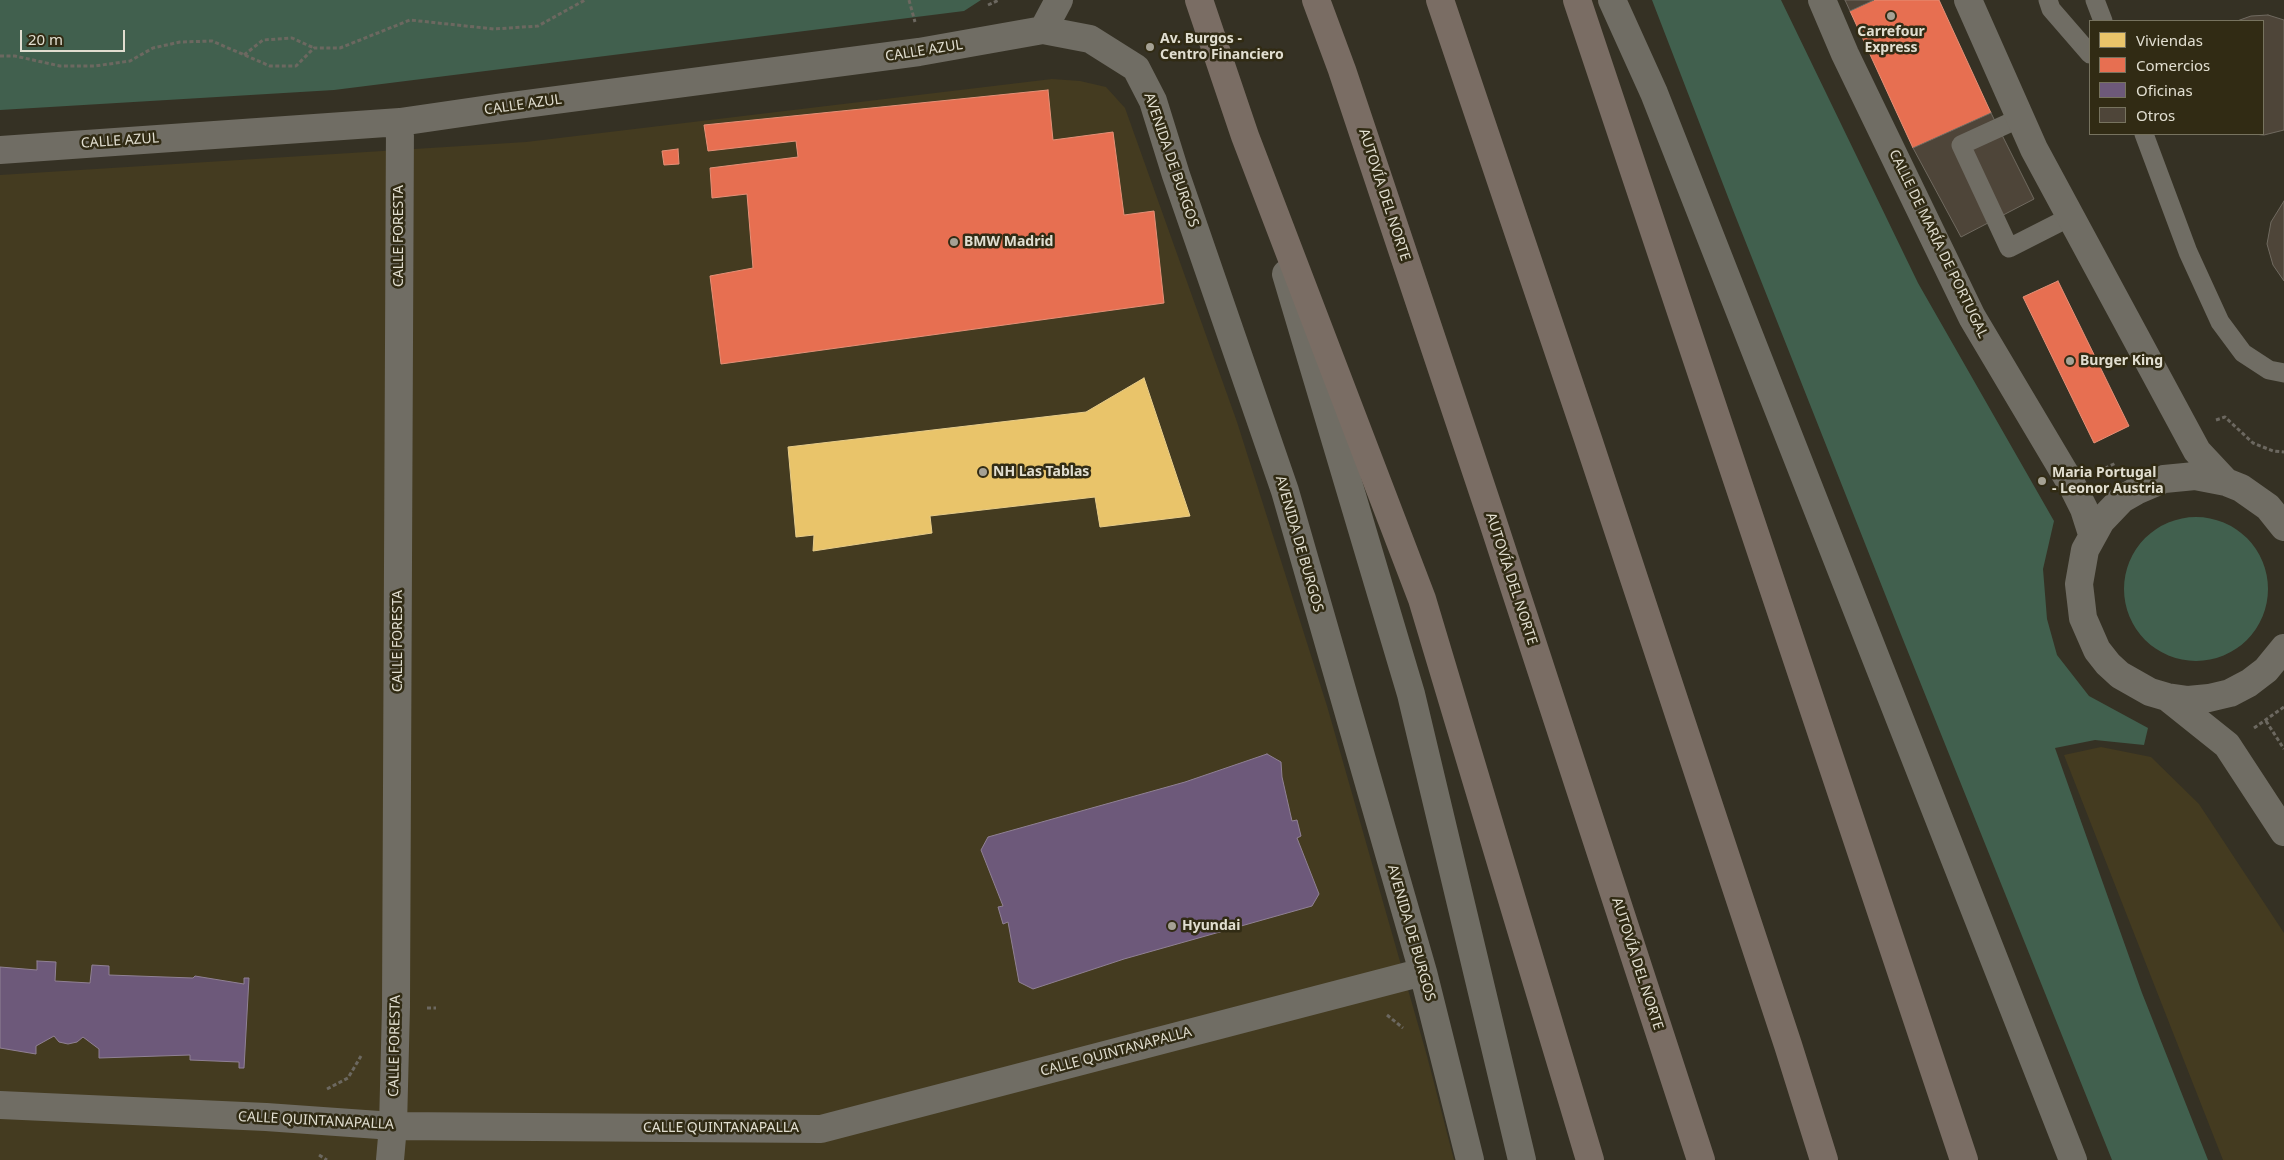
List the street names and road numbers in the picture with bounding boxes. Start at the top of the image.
street label: CALLE AZUL [884,37,964,65]
street label: CALLE AZUL [483,91,563,119]
street label: AVENIDA DE BURGOS [1140,91,1202,229]
street label: AUTOVÍA DEL NORTE [1355,127,1413,263]
street label: CALLE AZUL [80,130,160,152]
street label: CALLE DE MARÍA DE PORTUGAL [1885,147,1991,341]
street label: CALLE FORESTA [391,185,407,287]
street label: AVENIDA DE BURGOS [1271,474,1327,614]
street label: AUTOVÍA DEL NORTE [1482,511,1540,647]
street label: CALLE FORESTA [390,590,406,692]
street label: AVENIDA DE BURGOS [1383,863,1439,1003]
street label: AUTOVÍA DEL NORTE [1608,896,1666,1032]
street label: CALLE FORESTA [386,995,404,1097]
street label: CALLE QUINTANAPALLA [1038,1024,1194,1080]
street label: CALLE QUINTANAPALLA [238,1109,394,1133]
street label: CALLE QUINTANAPALLA [643,1120,799,1136]

